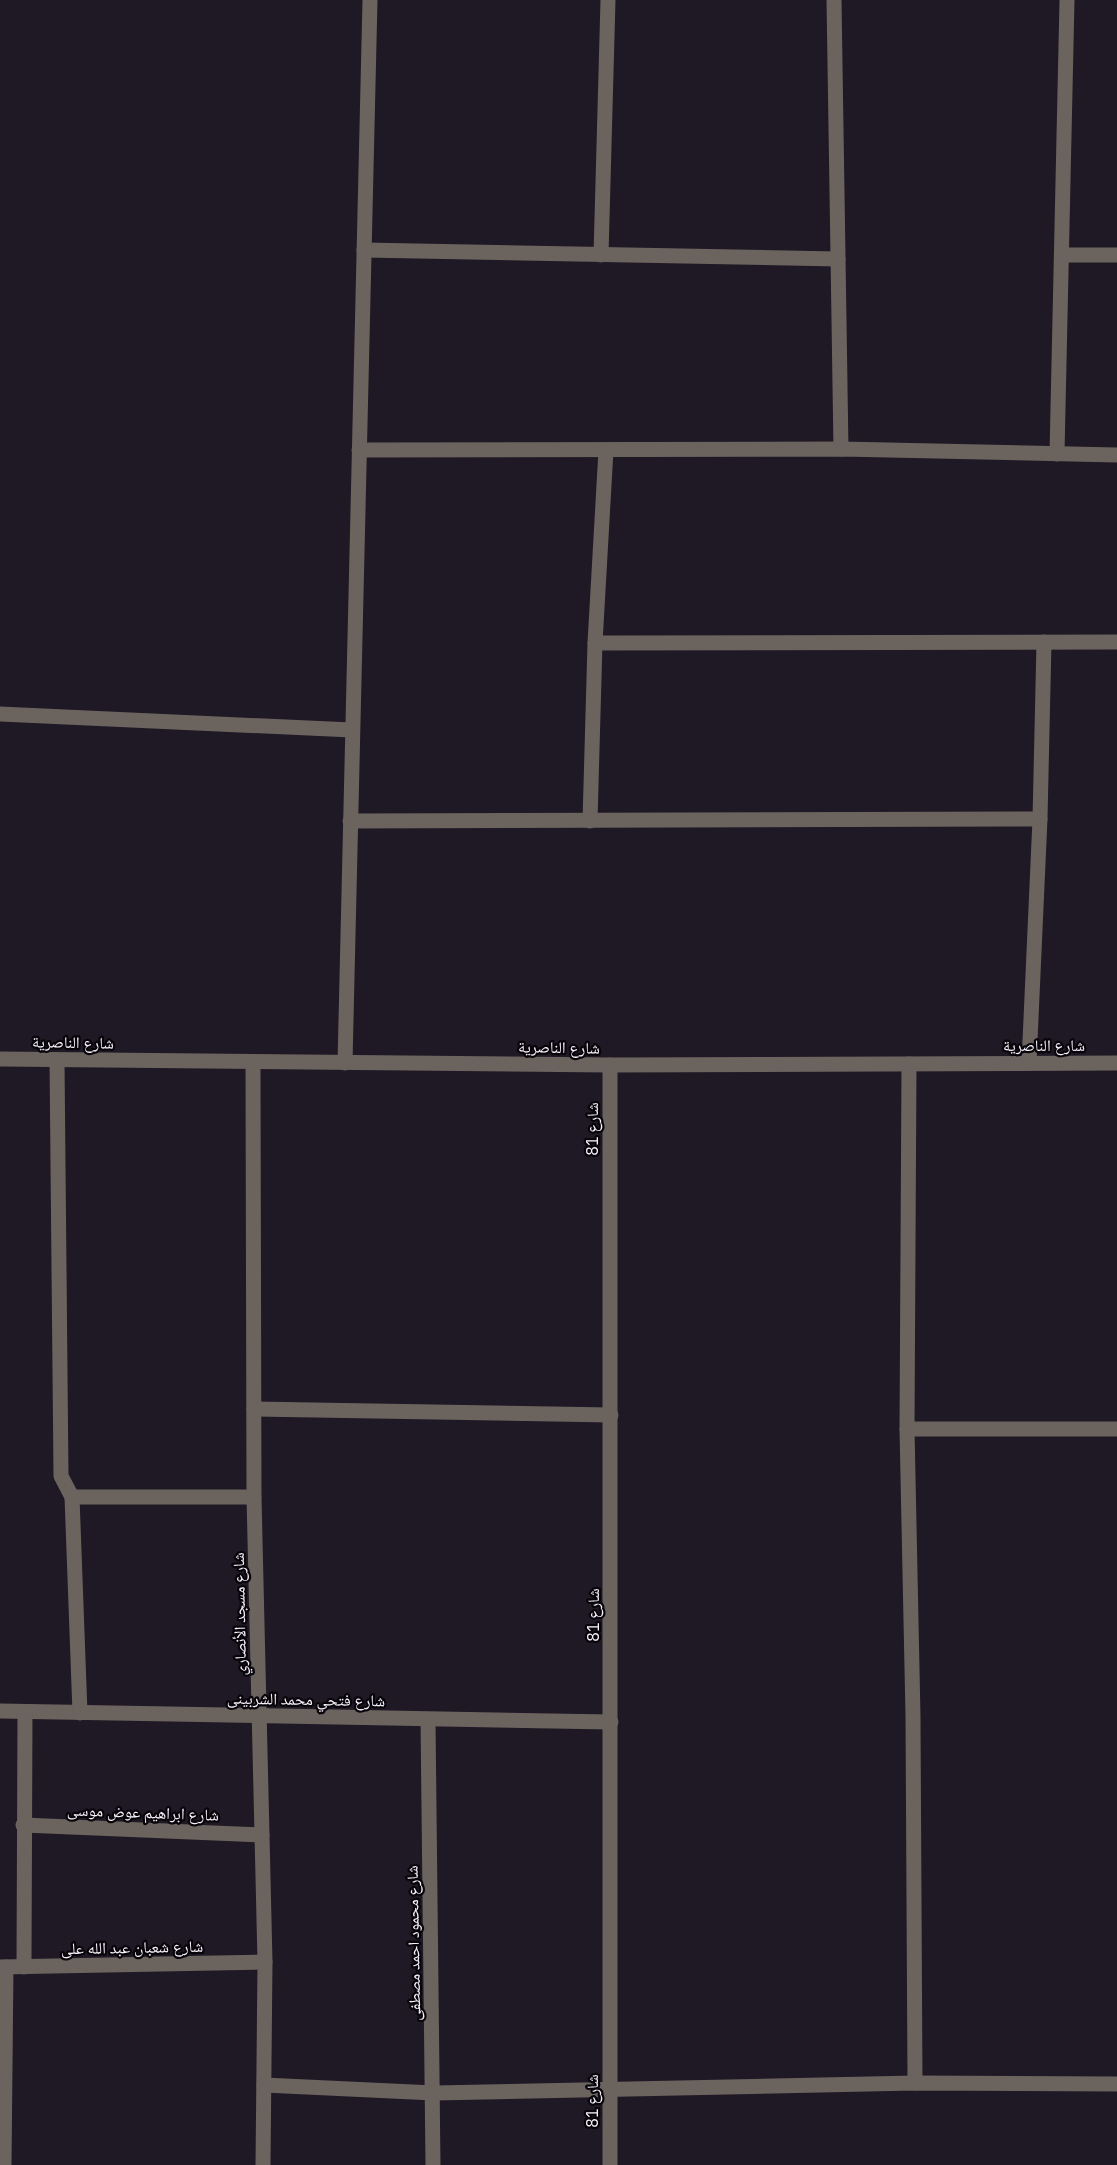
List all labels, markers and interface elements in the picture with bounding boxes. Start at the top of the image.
street label: شارع الناصرية [32,1031,114,1054]
street label: شارع الناصرية [1003,1035,1085,1056]
street label: شارع الناصرية [518,1036,600,1059]
street label: شارع 81 [582,1102,603,1156]
street label: شارع مسجد الأنصاري [228,1552,253,1676]
street label: شارع 81 [583,1588,604,1642]
street label: شارع فتحي محمد الشربينى [227,1688,385,1713]
street label: شارع ابراهيم عوض موسى [67,1799,219,1826]
street label: شارع محمود احمد مصطفى [402,1865,425,2021]
street label: شارع شعبان عبد الله على [61,1936,203,1959]
street label: شارع 81 [582,2074,603,2128]

